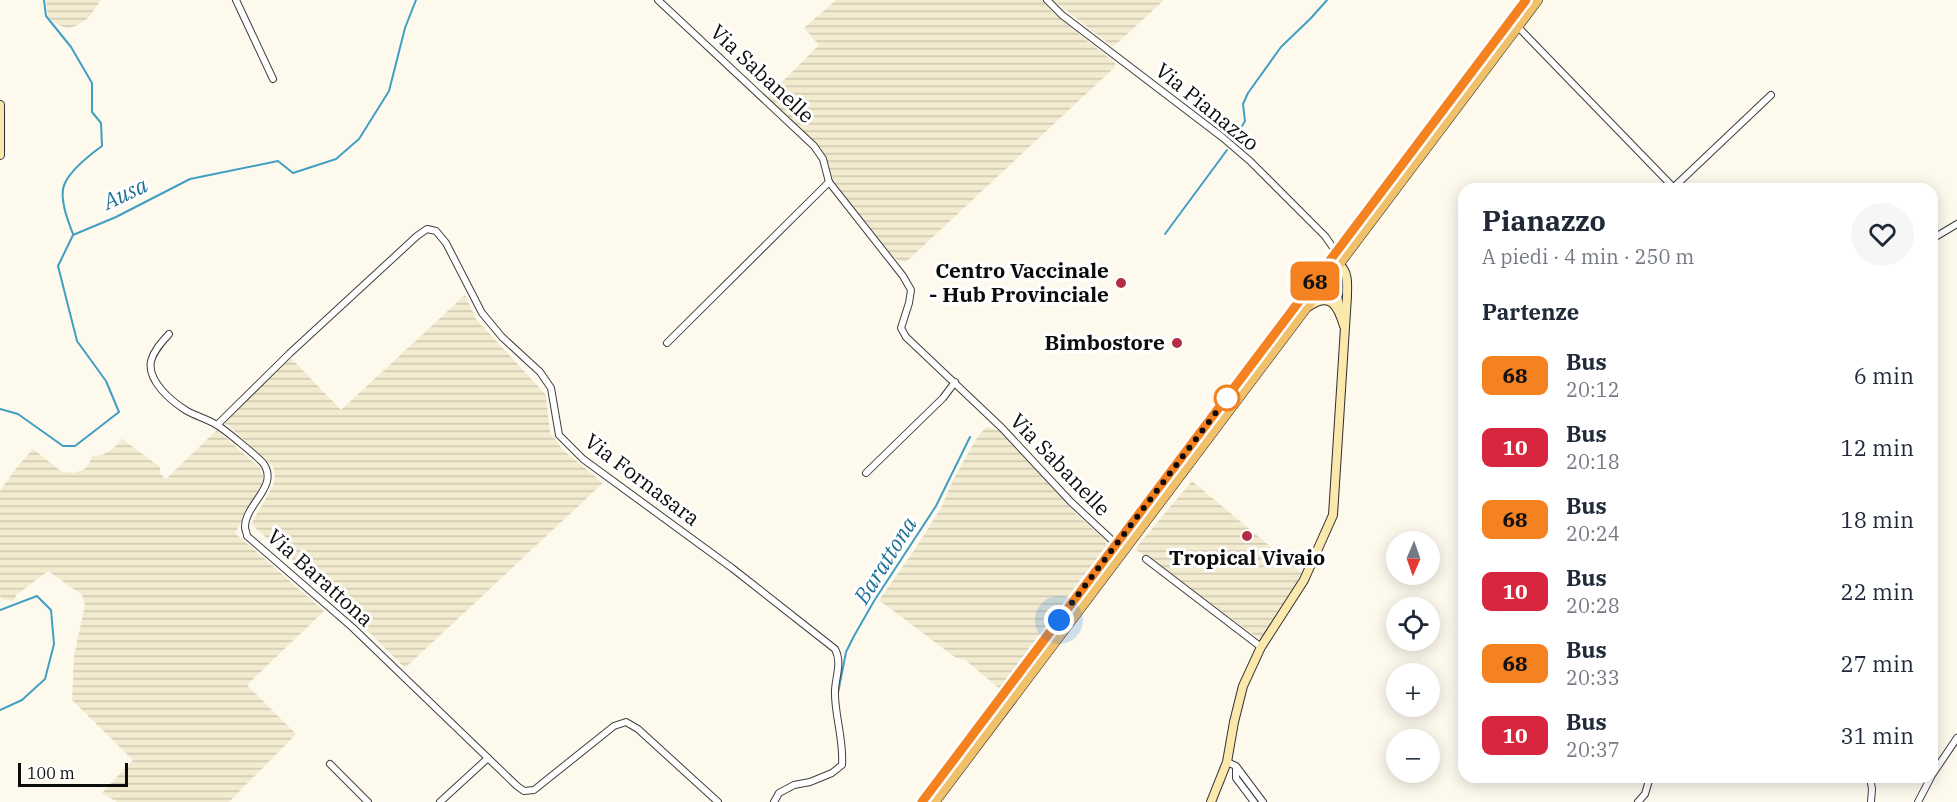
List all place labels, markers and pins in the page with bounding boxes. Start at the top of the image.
place label: Centro Vaccinale - Hub Provinciale [929,256,1109,308]
marker: Centro Vaccinale - Hub Provinciale [1114,276,1128,290]
place label: Bimbostore [1045,328,1165,356]
marker: Bimbostore [1170,336,1184,350]
unlabelled marker [1214,385,1240,411]
marker: Tropical Vivaio [1240,529,1254,543]
place label: Tropical Vivaio [1169,543,1325,571]

